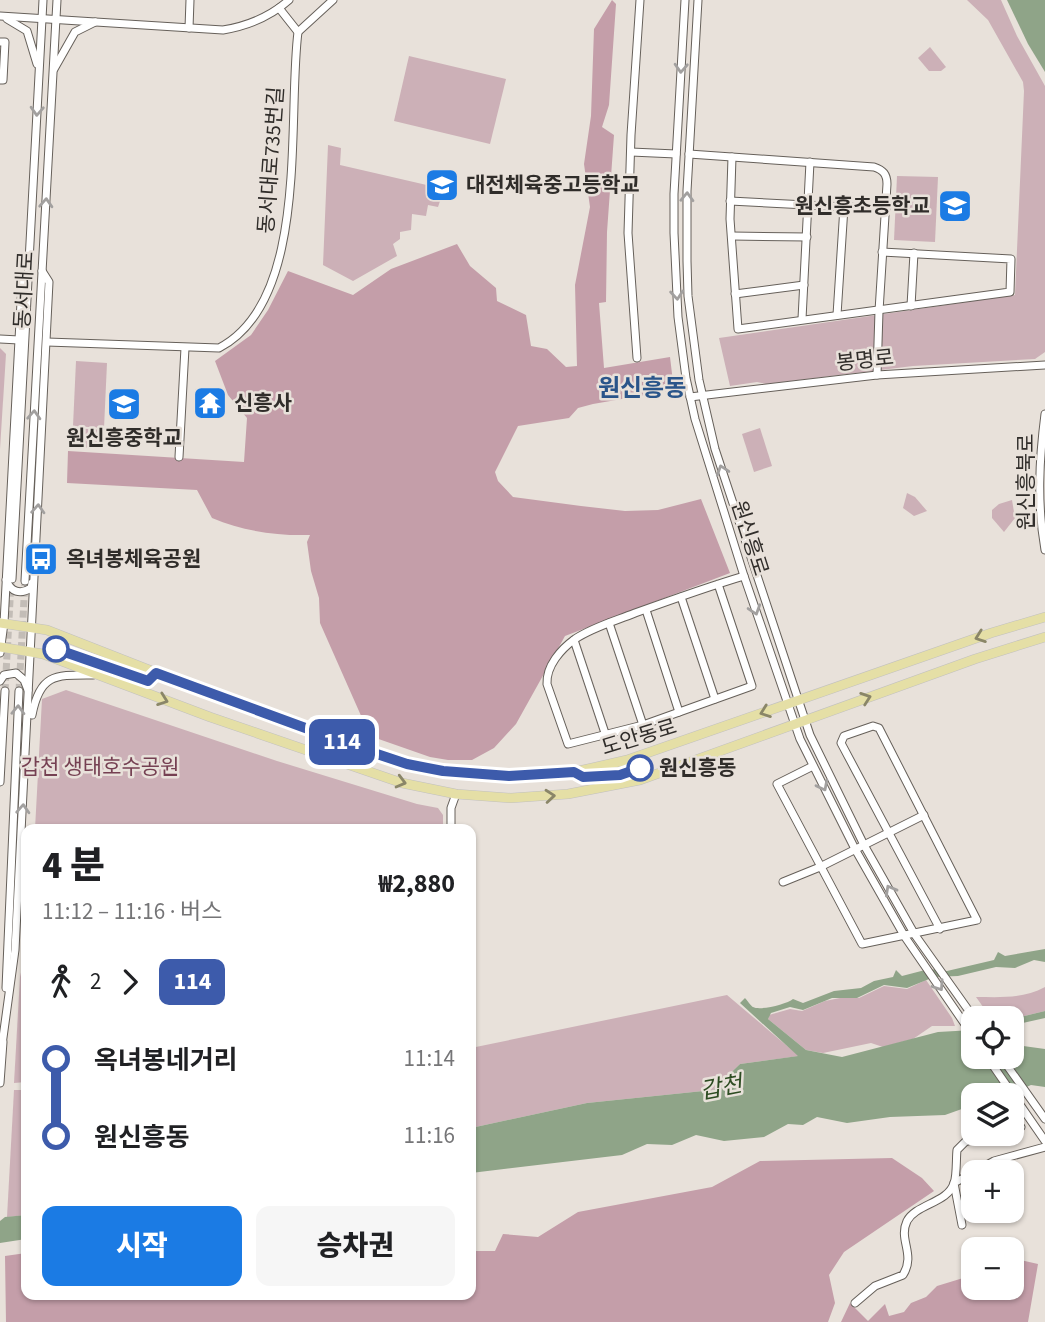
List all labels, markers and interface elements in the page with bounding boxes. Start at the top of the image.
one-way arrow [674,63,689,74]
street label: 동서대로735번길 [251,86,291,234]
one-way arrow [30,106,45,117]
school or university icon: 대전체육중고등학교 [423,166,461,204]
place label: 대전체육중고등학교 [466,170,640,200]
school or university icon: 원신흥초등학교 [936,187,974,225]
one-way arrow [679,191,695,202]
place label: 원신흥초등학교 [795,191,930,221]
one-way arrow [38,197,53,208]
street label: 동서대로 [7,251,41,329]
one-way arrow [669,290,684,301]
street label: 봉명로 [835,342,895,378]
district label: 원신흥동 [598,371,686,406]
temple icon: 신흥사 [191,384,229,422]
school or university icon: 원신흥중학교 [105,385,143,423]
place label: 신흥사 [234,388,292,418]
one-way arrow [26,409,41,420]
place label: 원신흥중학교 [66,423,182,453]
street label: 원신흥북로 [1011,434,1041,530]
one-way arrow [716,464,730,476]
street label: 원신흥로 [724,497,776,579]
one-way arrow [31,504,46,515]
bus stop icon: 옥녀봉체육공원 [22,540,60,578]
place label: 옥녀봉체육공원 [66,544,201,574]
one-way arrow [747,603,761,616]
one-way arrow [974,629,986,643]
unlabelled marker [43,636,69,662]
one-way arrow [157,692,169,706]
one-way arrow [859,692,871,706]
one-way arrow [759,704,772,718]
one-way arrow [10,705,25,716]
street label: 도안동로 [598,711,680,763]
line badge: 114 [302,719,382,765]
text: 114 [323,724,361,759]
park label: 갑천 생태호수공원 [21,752,179,782]
place label: 원신흥동 [659,753,736,783]
marker: 원신흥동 [627,755,653,781]
one-way arrow [395,774,407,789]
one-way arrow [815,779,829,791]
one-way arrow [545,789,556,804]
one-way arrow [15,803,30,814]
text: 4 분 [42,839,105,893]
text: ₩2,880 [379,865,455,902]
one-way arrow [885,884,898,897]
text: 11:12 – 11:16 · 버스 [42,895,222,928]
icon: walk [42,963,80,1001]
icon: forward [111,963,149,1001]
text: 114 [173,964,211,999]
text: 2 [90,965,101,998]
one-way arrow [931,979,944,992]
map controls [961,1006,1024,1300]
button: locate [961,1006,1024,1069]
text: 옥녀봉네거리 [94,1042,238,1079]
text: 11:14 [404,1042,455,1075]
water label: 갑천 [697,1067,748,1108]
button: layers [961,1083,1024,1146]
text: 원신흥동 [94,1119,190,1156]
text: 11:16 [404,1119,455,1152]
button: + [961,1160,1024,1223]
button: 시작 [42,1206,242,1286]
button: 승차권 [256,1206,455,1286]
button: − [961,1237,1024,1300]

